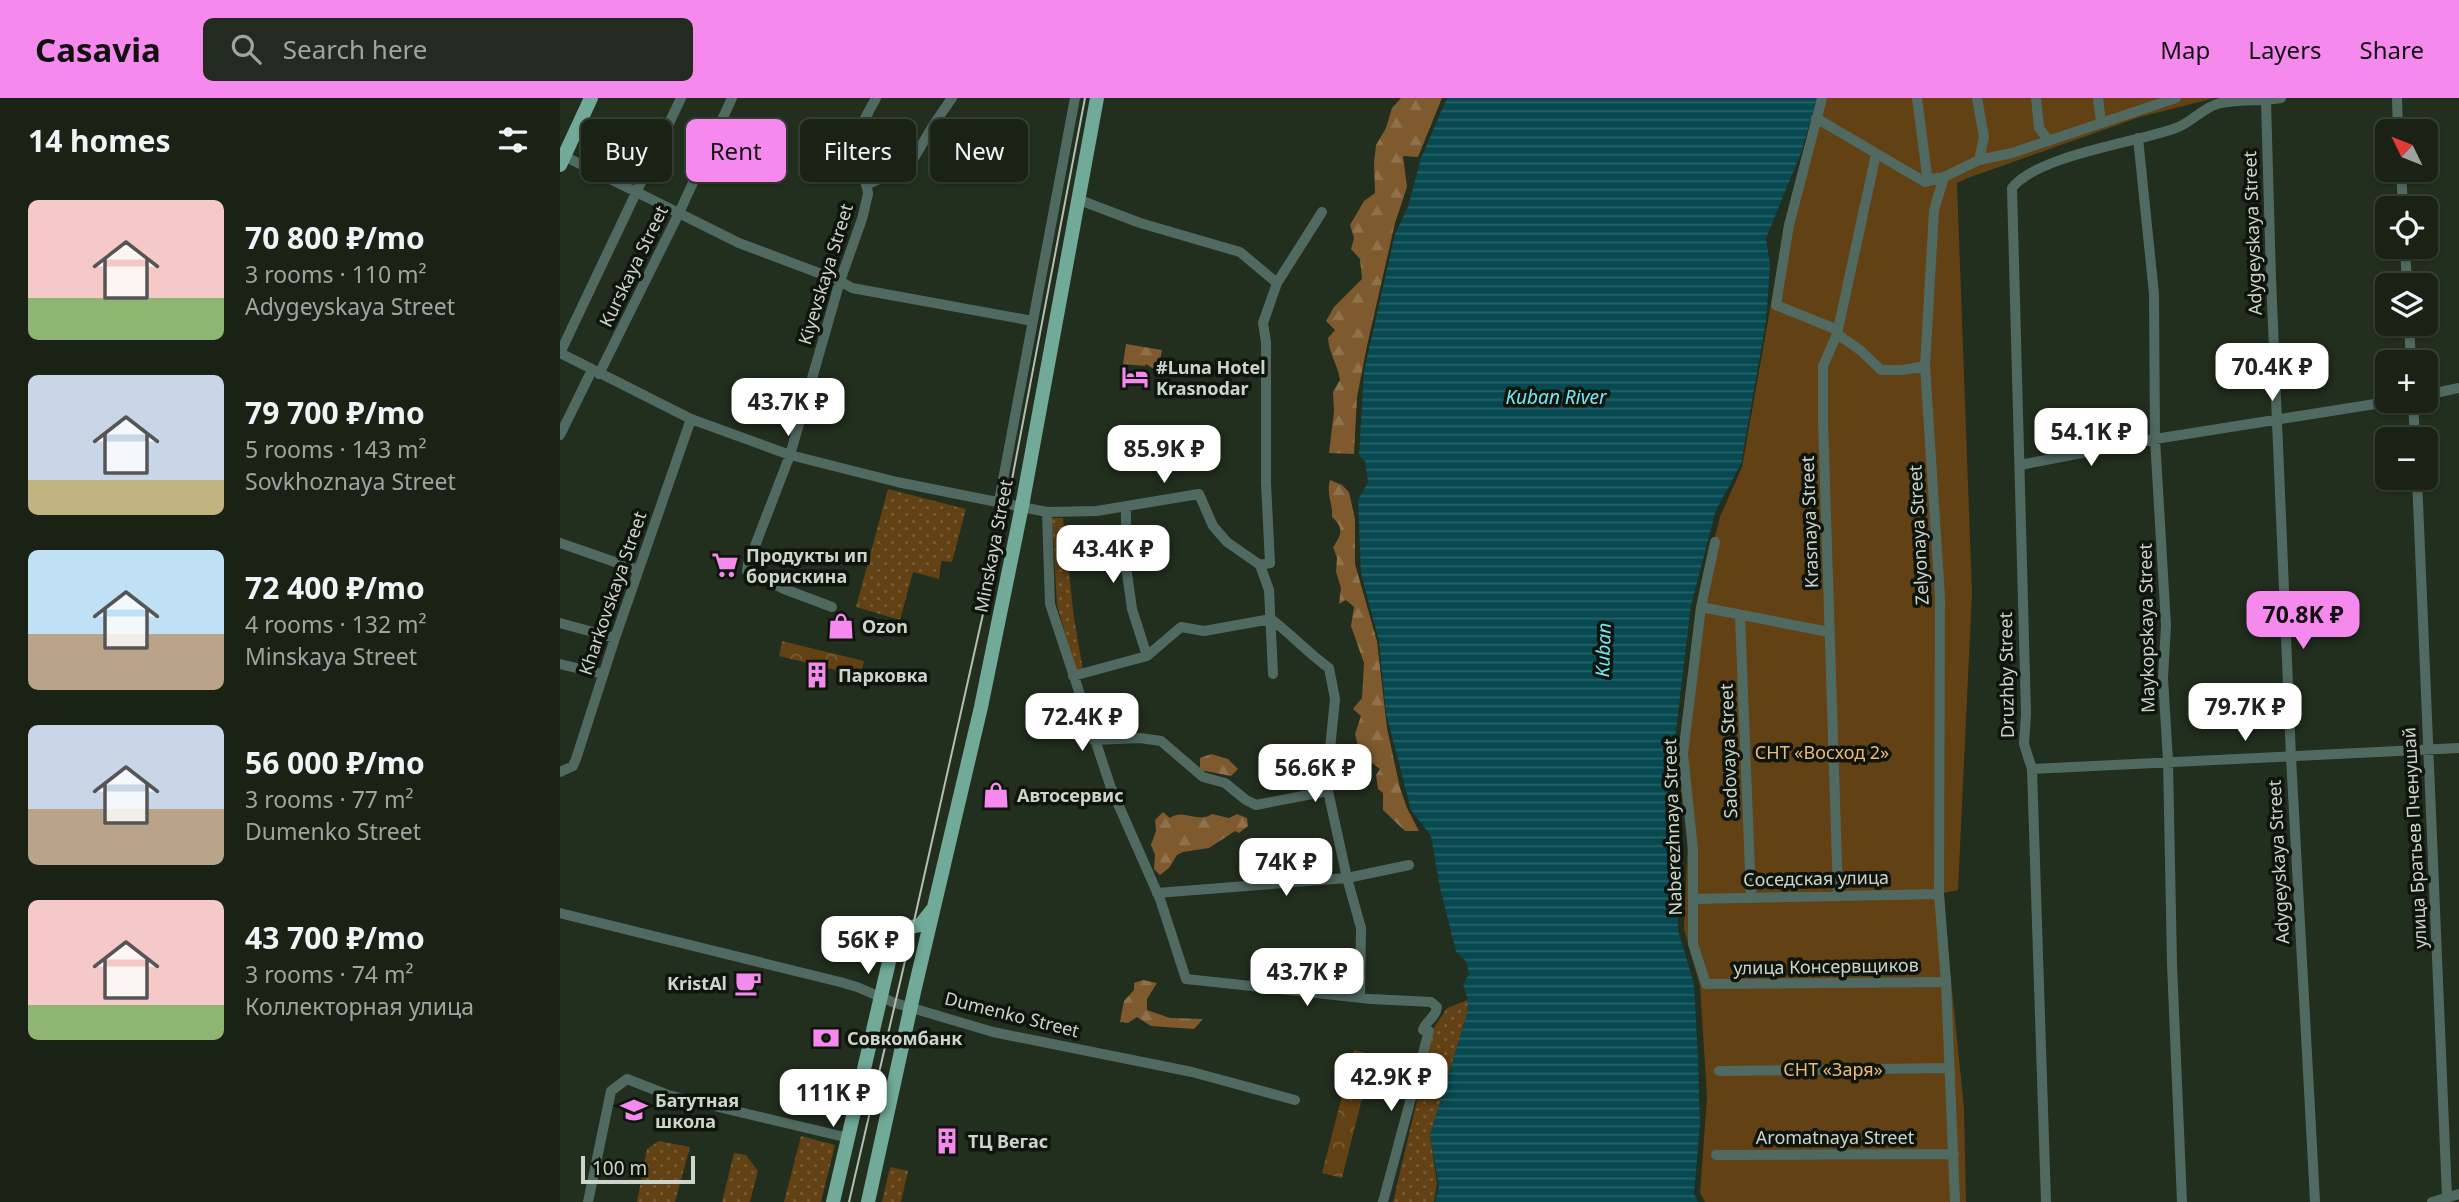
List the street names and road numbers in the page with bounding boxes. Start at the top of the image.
street label: Adygeyskaya Street [2237,150,2267,316]
street label: Kiyevskaya Street [792,200,858,348]
street label: Kurskaya Street [593,201,673,331]
street label: Krasnaya Street [1795,455,1823,589]
street label: Zelyonaya Street [1902,464,1934,606]
street label: Minskaya Street [968,477,1018,614]
street label: Kharkovskaya Street [573,507,651,678]
street label: Maykopskaya Street [2133,542,2159,713]
street label: Druzhby Street [1993,611,2019,738]
street label: Sadovaya Street [1714,683,1742,819]
street label: улица Братьев Пченушай [2396,727,2432,949]
street label: Naberezhnaya Street [1657,738,1687,916]
street label: Adygeyskaya Street [2262,779,2294,945]
street label: Соседская улица [1743,865,1889,891]
street label: улица Консервщиков [1733,952,1919,980]
street label: Dumenko Street [942,986,1082,1042]
street label: Aromatnaya Street [1756,1125,1915,1149]

